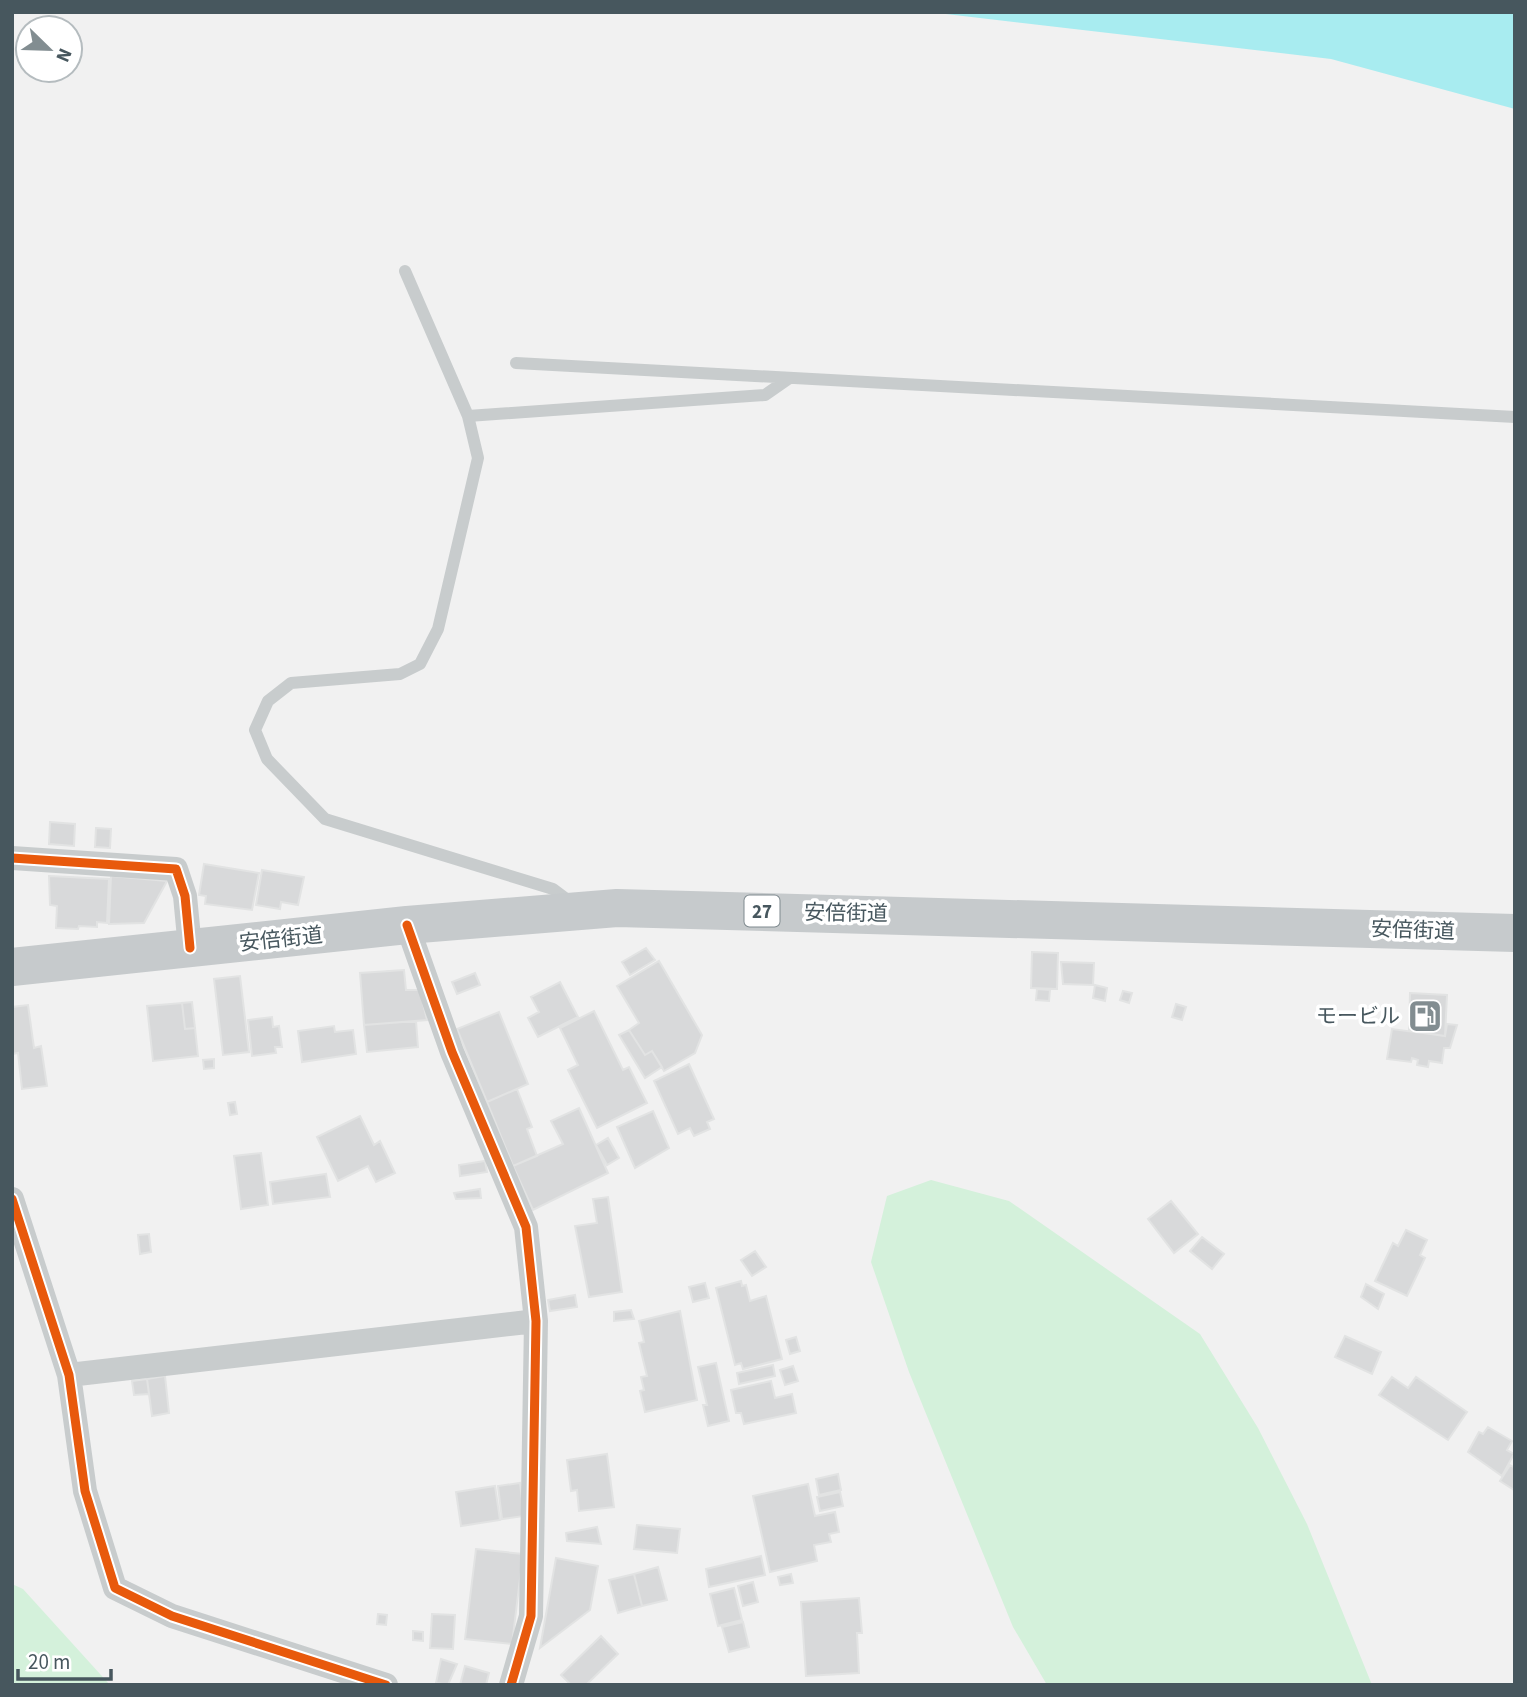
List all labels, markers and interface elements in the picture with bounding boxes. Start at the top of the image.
north arrow [14,14,84,84]
text: N [48,44,78,66]
road number: 27 [744,896,780,926]
street label: 安倍街道 [804,897,888,929]
street label: 安倍街道 [1371,914,1455,946]
street label: 安倍街道 [238,920,324,958]
fuel station icon: モービル [1406,997,1444,1035]
place label: モービル [1316,1001,1400,1031]
scale bar [18,1638,110,1682]
text: 20 m [28,1647,70,1677]

